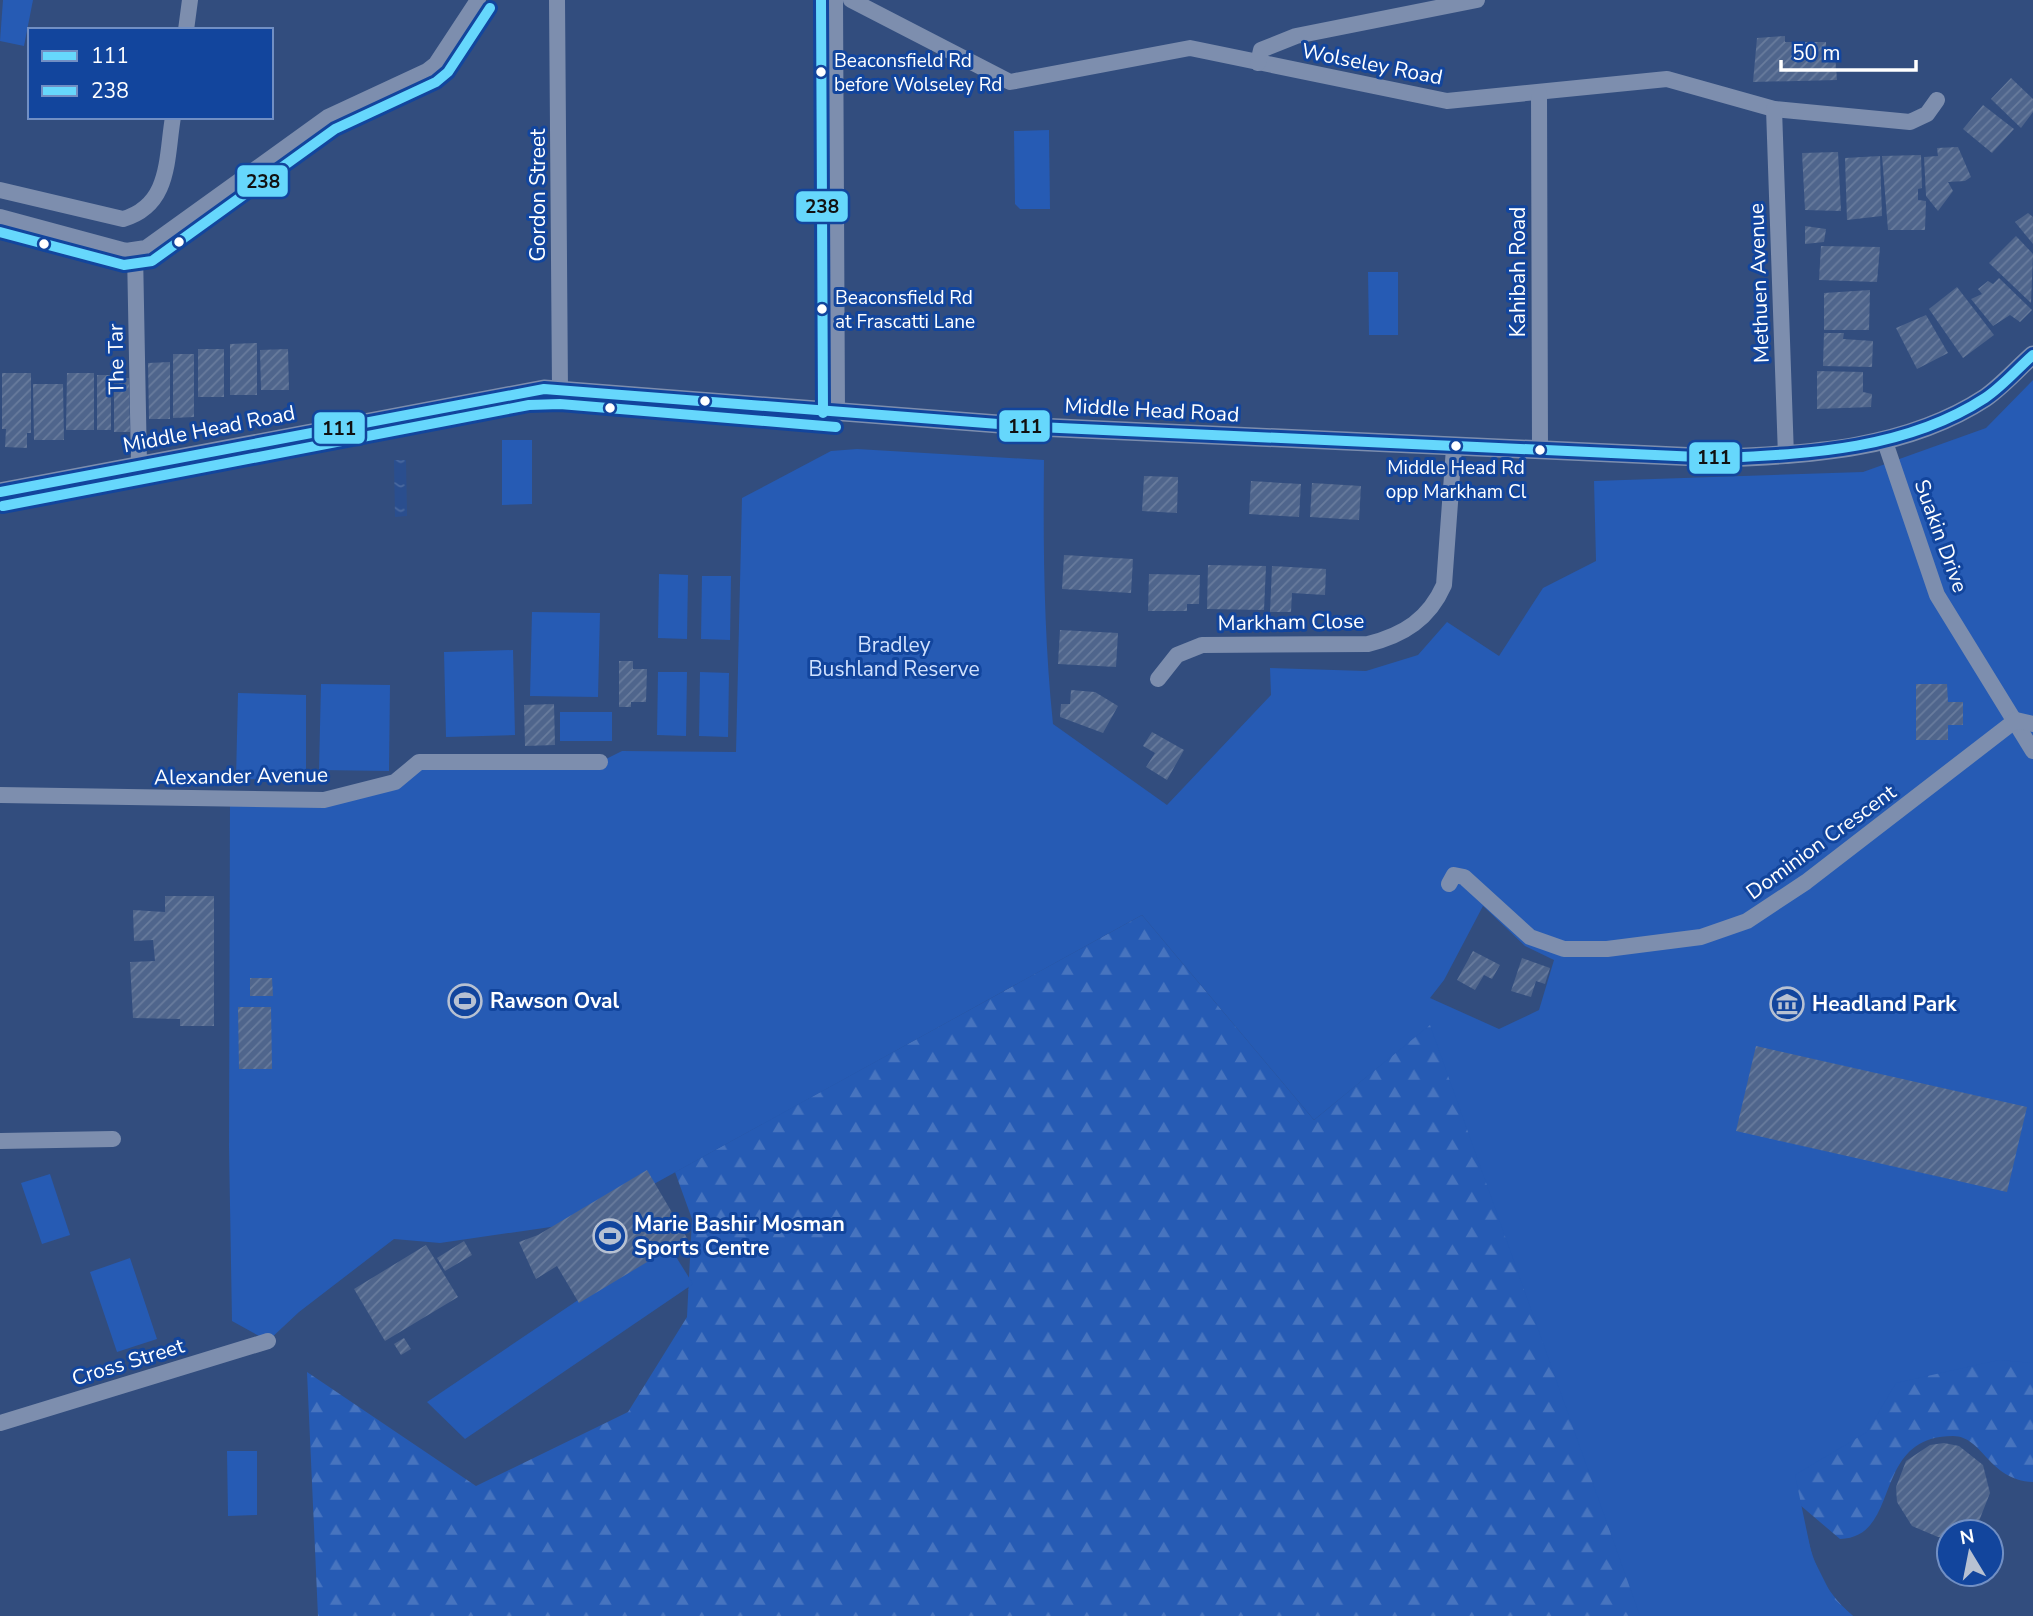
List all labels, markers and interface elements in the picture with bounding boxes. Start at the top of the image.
legend [28,28,273,119]
scale bar [1781,28,1916,72]
street label: Wolseley Road [1299,37,1445,91]
text: 50 m [1792,39,1841,67]
text: 111 [91,42,129,70]
place label: Beaconsfield Rd before Wolseley Rd [834,48,1002,98]
marker: Beaconsfield Rd before Wolseley Rd [814,65,828,79]
text: 238 [91,77,129,105]
street label: Gordon Street [524,128,552,261]
line badge: 238 [236,164,289,198]
text: 238 [246,169,280,195]
line badge: 238 [795,190,849,223]
text: 238 [805,194,839,220]
street label: Methuen Avenue [1742,202,1776,364]
street label: Kahibah Road [1504,207,1532,337]
unlabelled marker [172,235,186,249]
unlabelled marker [37,237,51,251]
place label: Beaconsfield Rd at Frascatti Lane [835,285,975,335]
marker: Beaconsfield Rd at Frascatti Lane [815,302,829,316]
street label: The Tar [101,323,131,395]
street label: Middle Head Road [1064,391,1240,429]
unlabelled marker [698,394,712,408]
street label: Middle Head Road [121,399,297,459]
unlabelled marker [603,401,617,415]
line badge: 111 [998,409,1051,443]
line badge: 111 [313,411,366,445]
text: 111 [1008,414,1042,440]
text: 111 [322,416,356,442]
marker: Middle Head Rd opp Markham Cl [1449,439,1463,453]
line badge: 111 [1688,441,1741,475]
unlabelled marker [1533,443,1547,457]
text: 111 [1697,445,1731,471]
place label: Middle Head Rd opp Markham Cl [1386,455,1527,505]
street label: Suakin Drive [1908,476,1974,596]
street label: Markham Close [1217,607,1365,637]
park label: Bradley Bushland Reserve [808,631,980,683]
street label: Alexander Avenue [154,760,328,792]
street label: Dominion Crescent [1740,778,1902,906]
sports icon: Rawson Oval [446,982,484,1020]
museum icon: Headland Park [1768,985,1806,1023]
place label: Rawson Oval [490,987,620,1015]
place label: Headland Park [1812,990,1957,1018]
place label: Marie Bashir Mosman Sports Centre [634,1210,845,1262]
sports icon: Marie Bashir Mosman Sports Centre [591,1217,629,1255]
street label: Cross Street [68,1331,188,1392]
north arrow [1935,1518,2005,1588]
text: N [1958,1523,1976,1551]

